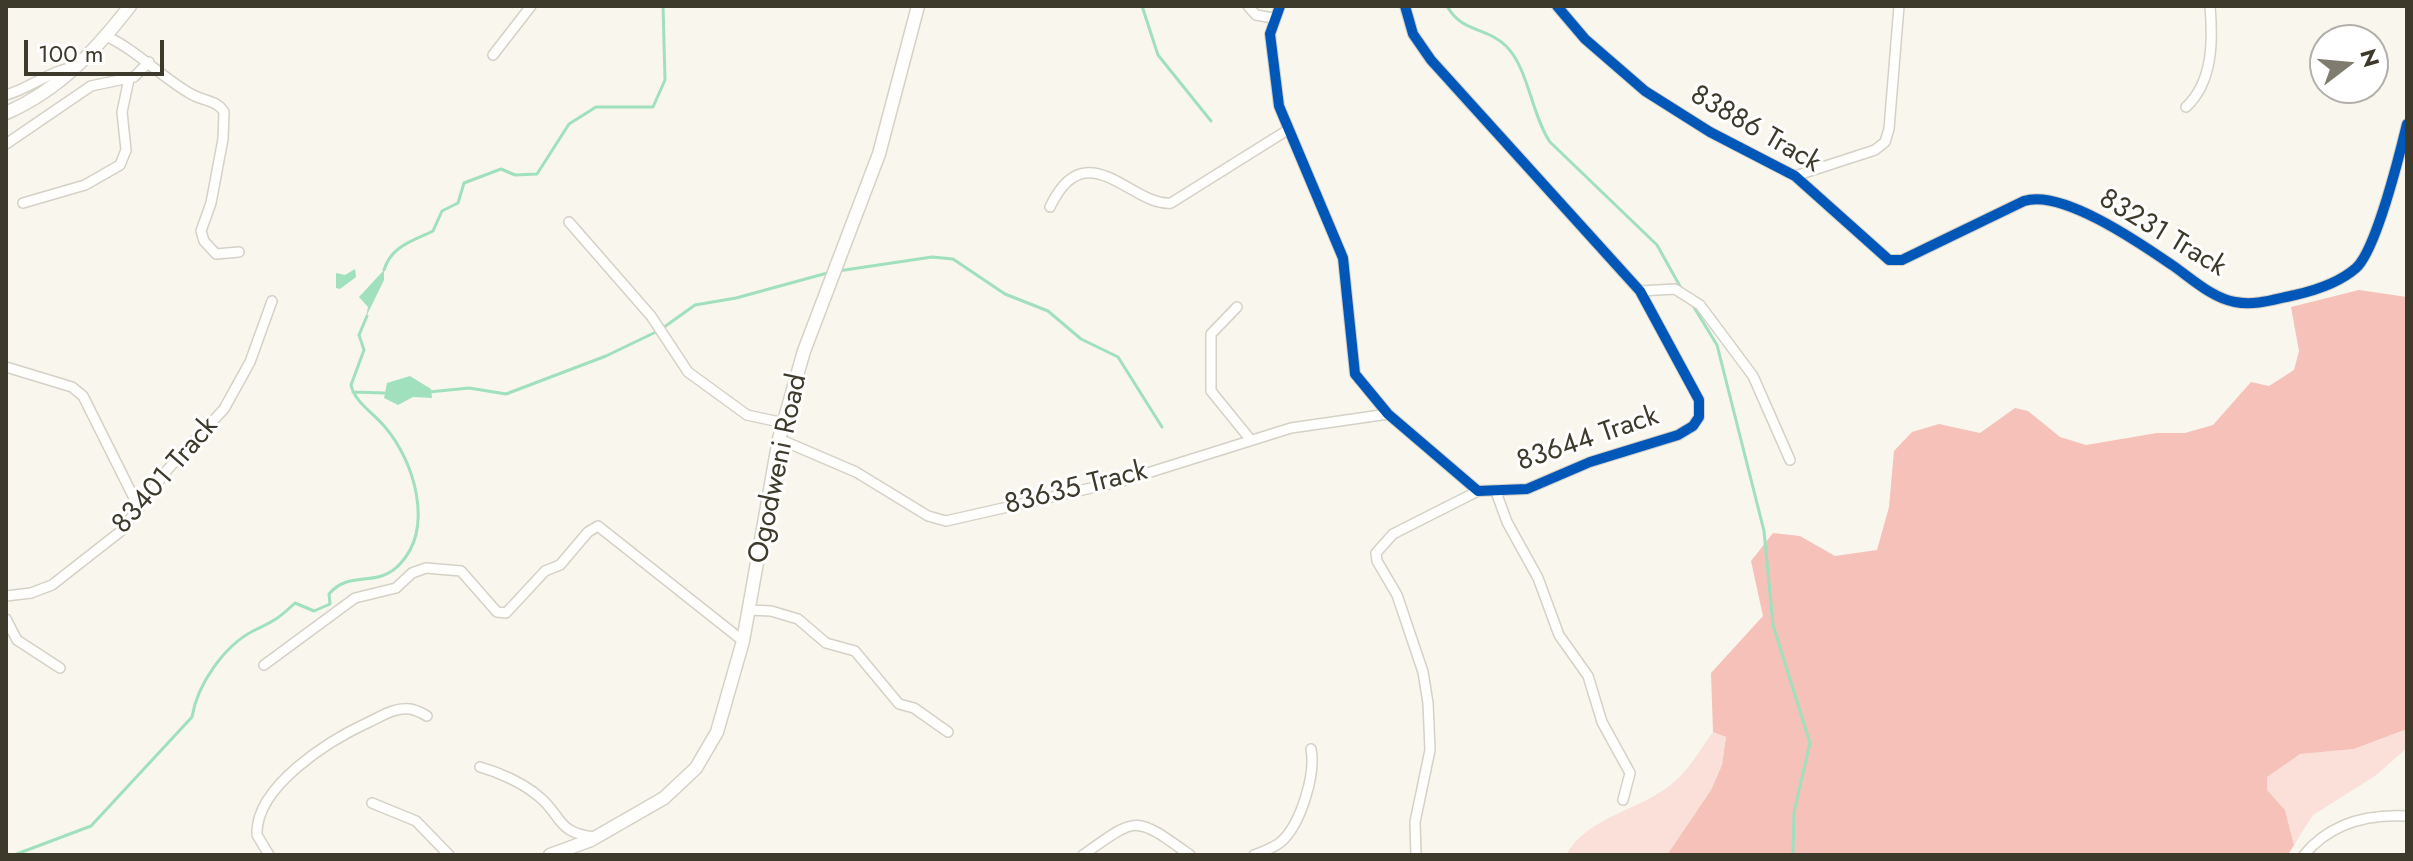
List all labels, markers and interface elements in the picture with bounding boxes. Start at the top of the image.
scale bar [28,24,168,74]
north arrow [2309,24,2389,104]
text: 100 m [38,36,104,71]
text: N [2352,45,2388,71]
street label: 83886 Track [1684,79,1826,181]
street label: 83231 Track [2092,183,2232,285]
street label: Ogodweni Road [742,371,816,567]
street label: 83644 Track [1513,400,1663,480]
street label: 83401 Track [106,411,226,541]
street label: 83635 Track [1001,455,1151,523]

